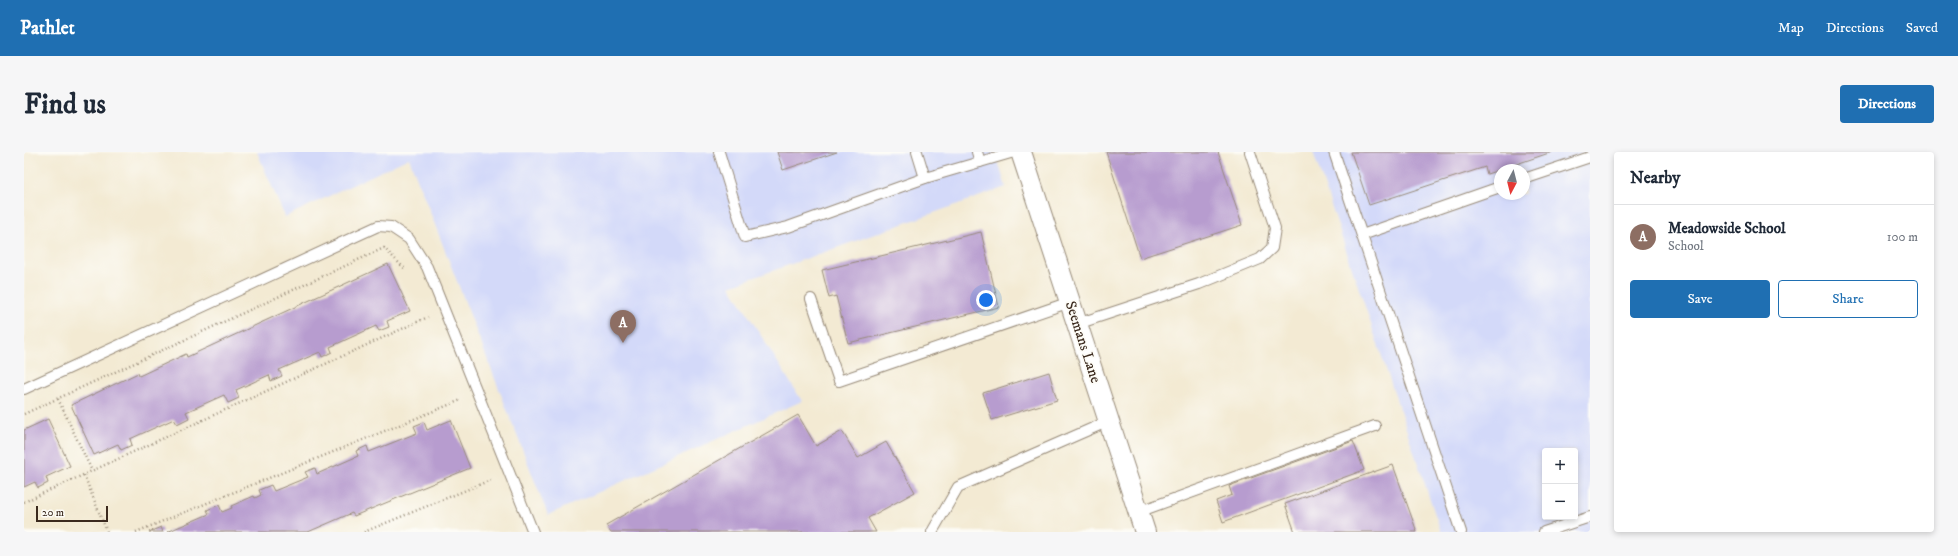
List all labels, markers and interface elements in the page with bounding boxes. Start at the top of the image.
text: Pathlet [20,17,75,40]
text: Map [1778,19,1804,37]
text: Directions [1826,19,1884,37]
text: Saved [1906,19,1938,37]
button: Directions [1840,85,1934,123]
text: Find us [24,87,106,122]
north arrow [1494,164,1530,200]
text: Nearby [1630,167,1680,189]
text: Meadowside School [1668,219,1785,238]
text: A [1639,229,1647,245]
text: 100 m [1887,229,1918,245]
text: School [1668,238,1704,254]
button: Save [1630,280,1770,318]
button: Share [1778,280,1918,318]
your location [976,290,996,310]
street label: Seemans Lane [1061,299,1105,385]
pin: A [610,310,636,343]
map controls [1542,448,1578,520]
button: + [1542,448,1578,484]
button: − [1542,484,1578,520]
scale bar [36,504,108,523]
text: 20 m [42,506,64,520]

